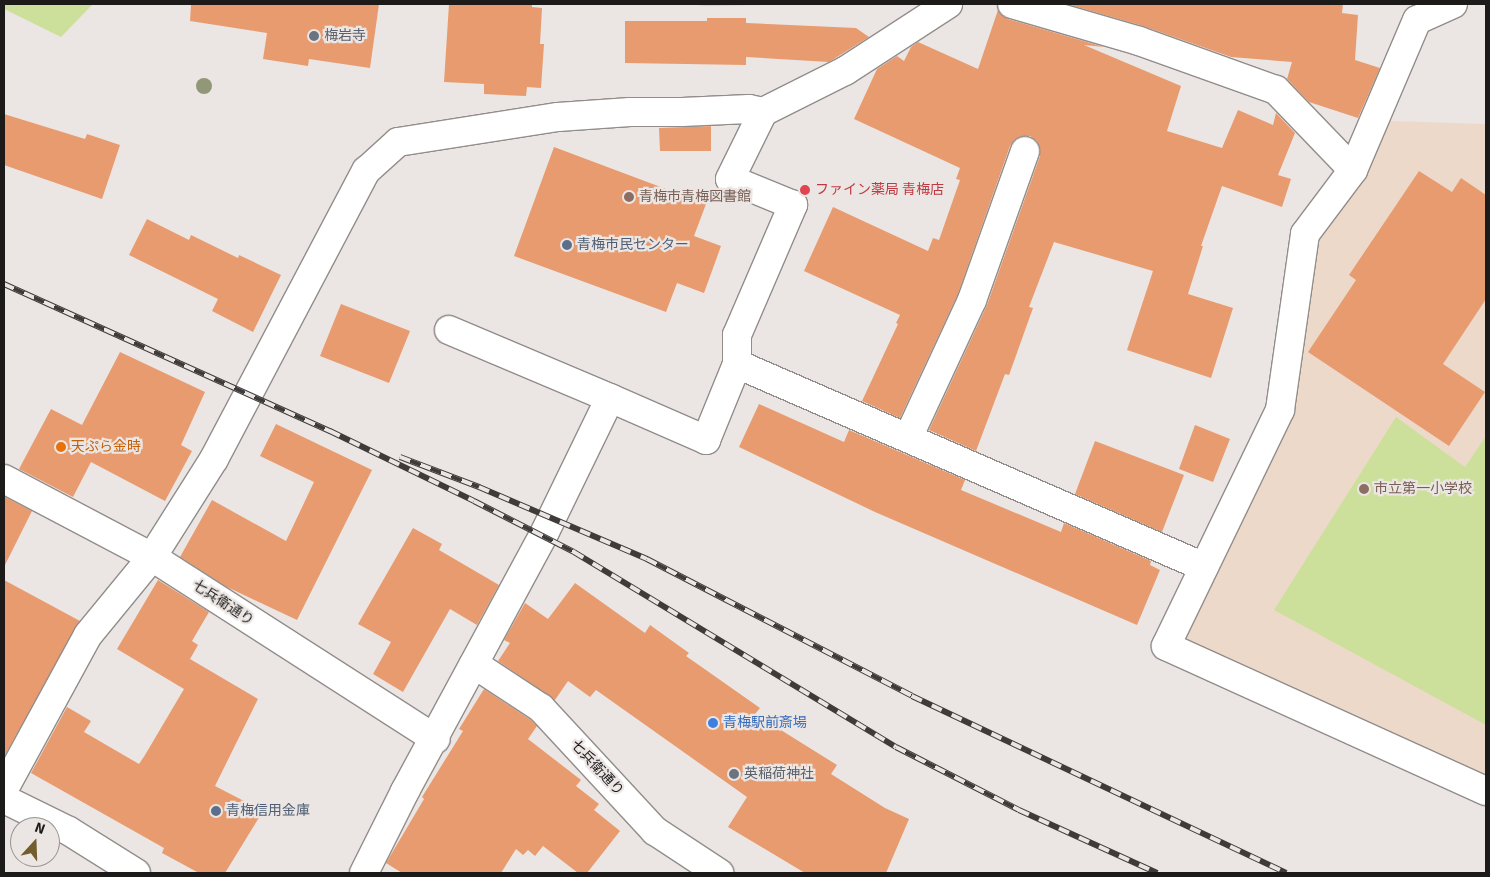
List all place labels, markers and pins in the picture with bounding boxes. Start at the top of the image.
place label: 梅岩寺 [324,28,366,44]
marker: 梅岩寺 [308,30,320,42]
place label: ファイン薬局 青梅店 [815,182,944,198]
marker: ファイン薬局 青梅店 [799,184,811,196]
place label: 青梅市青梅図書館 [639,189,751,205]
marker: 青梅市青梅図書館 [623,191,635,203]
place label: 青梅市民センター [577,237,689,253]
marker: 青梅市民センター [561,239,573,251]
place label: 天ぷら金時 [71,439,141,455]
marker: 天ぷら金時 [55,441,67,453]
place label: 市立第一小学校 [1374,481,1472,497]
marker: 市立第一小学校 [1358,483,1370,495]
place label: 青梅駅前斎場 [723,715,807,731]
marker: 青梅駅前斎場 [707,717,719,729]
place label: 英稲荷神社 [744,766,814,782]
marker: 英稲荷神社 [728,768,740,780]
place label: 青梅信用金庫 [226,803,310,819]
marker: 青梅信用金庫 [210,805,222,817]

